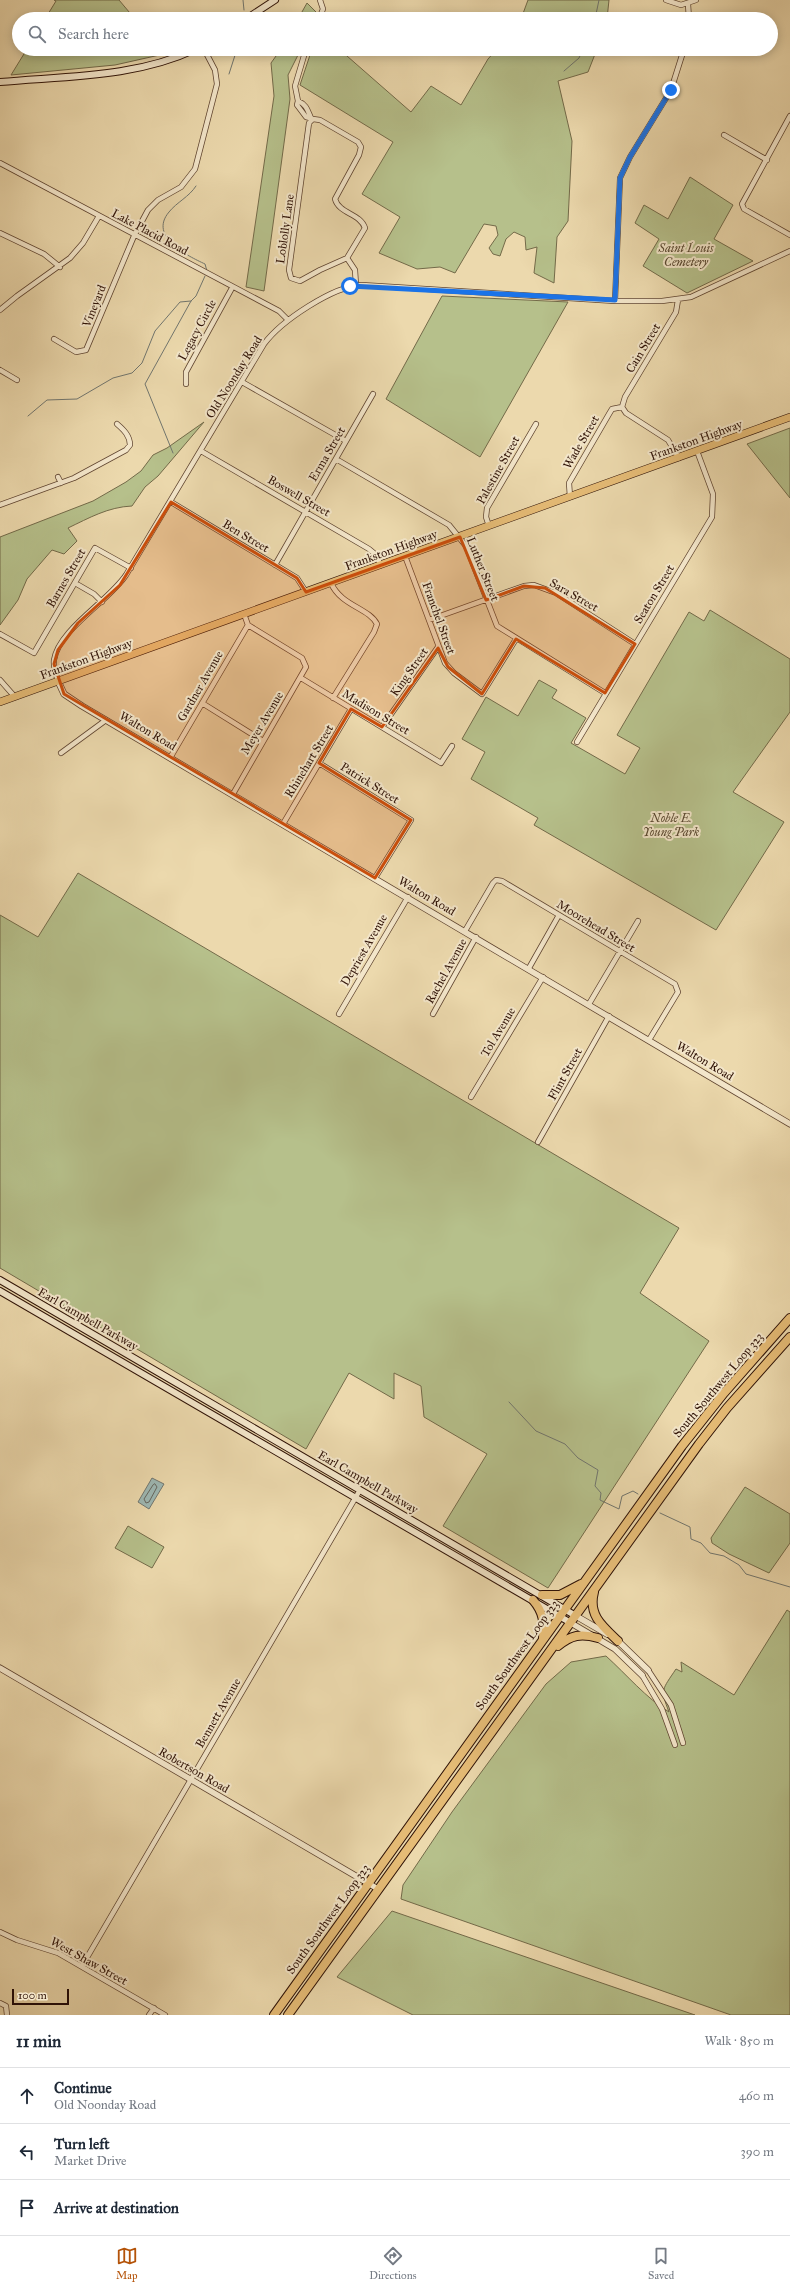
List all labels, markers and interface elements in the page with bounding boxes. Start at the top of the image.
search box [12,12,778,56]
icon: search [26,23,48,45]
text: Search here [58,25,129,43]
route end [662,81,680,99]
street label: Loblolly Lane [273,193,297,265]
street label: Lake Placid Road [109,206,191,258]
park label: Saint Louis Cemetery [658,241,714,269]
route start [341,277,359,295]
street label: Vineyard [79,283,109,330]
street label: Legacy Circle [175,297,220,363]
street label: Cain Street [623,320,664,375]
street label: Old Noonday Road [203,333,265,421]
street label: Wade Street [560,412,602,471]
street label: Frankston Highway [648,417,745,464]
street label: Erma Street [306,424,349,484]
street label: Palestine Street [474,433,523,507]
street label: Boswell Street [265,472,333,520]
street label: Ben Street [220,517,272,556]
street label: Frankston Highway [343,527,440,574]
street label: Luther Street [464,535,503,604]
street label: Barnes Street [43,545,89,610]
street label: Seaton Street [631,561,677,626]
street label: Sara Street [547,575,602,615]
street label: Franchel Street [419,580,459,657]
street label: Frankston Highway [38,636,135,683]
street label: King Street [387,644,432,700]
street label: Gardner Avenue [174,648,226,724]
street label: Madison Street [340,686,413,738]
street label: Meyer Avenue [238,689,286,757]
street label: Walton Road [117,708,179,754]
street label: Rhinehart Street [282,721,337,800]
street label: Patrick Street [338,759,403,807]
park label: Noble E. Young Park [643,811,700,839]
street label: Walton Road [396,873,458,919]
street label: Moorehead Street [554,897,638,955]
street label: Depriest Avenue [338,912,390,988]
street label: Rachel Avenue [422,936,470,1006]
street label: Tol Avenue [478,1005,518,1059]
street label: Walton Road [674,1038,736,1084]
street label: Flint Street [545,1045,585,1103]
street label: Earl Campbell Parkway [35,1285,141,1354]
street label: South Southwest Loop 323 [670,1330,766,1440]
street label: Earl Campbell Parkway [315,1448,421,1517]
street label: South Southwest Loop 323 [472,1597,562,1713]
street label: Bennett Avenue [192,1676,244,1750]
street label: Robertson Road [156,1744,232,1796]
street label: South Southwest Loop 323 [283,1861,373,1977]
street label: West Shaw Street [48,1934,131,1988]
scale bar [12,1987,69,2006]
text: 100 m [18,1989,47,2002]
text: 11 min [16,2031,61,2052]
text: Walk · 850 m [705,2033,774,2049]
text: Continue [54,2079,112,2097]
icon: ahead [16,2085,38,2107]
text: 460 m [739,2088,774,2104]
text: Old Noonday Road [54,2097,156,2113]
text: Turn left [54,2135,110,2153]
icon: left [16,2141,38,2163]
text: 390 m [741,2144,774,2160]
text: Market Drive [54,2153,126,2169]
icon: arrive [16,2197,38,2219]
text: Arrive at destination [54,2199,179,2217]
tab: Map [116,2245,138,2282]
tab: Directions [369,2245,417,2282]
tab: Saved [648,2245,674,2282]

